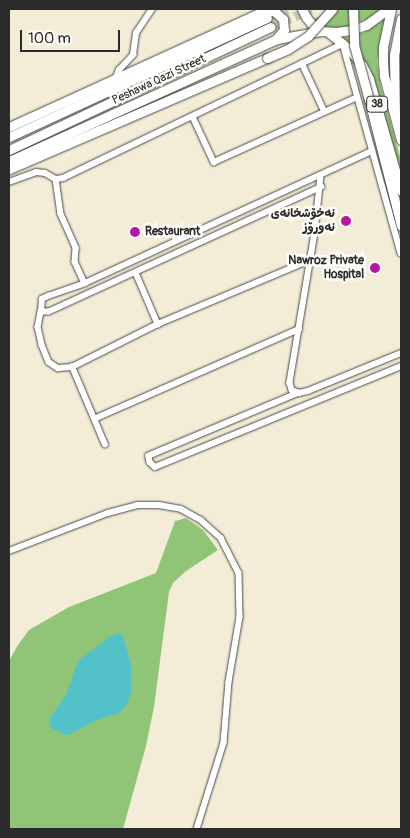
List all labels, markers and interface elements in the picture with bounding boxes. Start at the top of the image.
scale bar [22,20,122,52]
text: 100 m [28,29,71,48]
street label: Peshawa Qazi Street [110,52,208,108]
road number: 38 [366,96,388,112]
place label: نەخۆشخانەی نەورۆز [271,207,335,235]
marker: نەخۆشخانەی نەورۆز [339,214,353,228]
place label: Restaurant [145,225,200,239]
marker: Restaurant [129,226,141,238]
place label: Nawroz Private Hospital [288,254,364,282]
marker: Nawroz Private Hospital [368,261,382,275]

